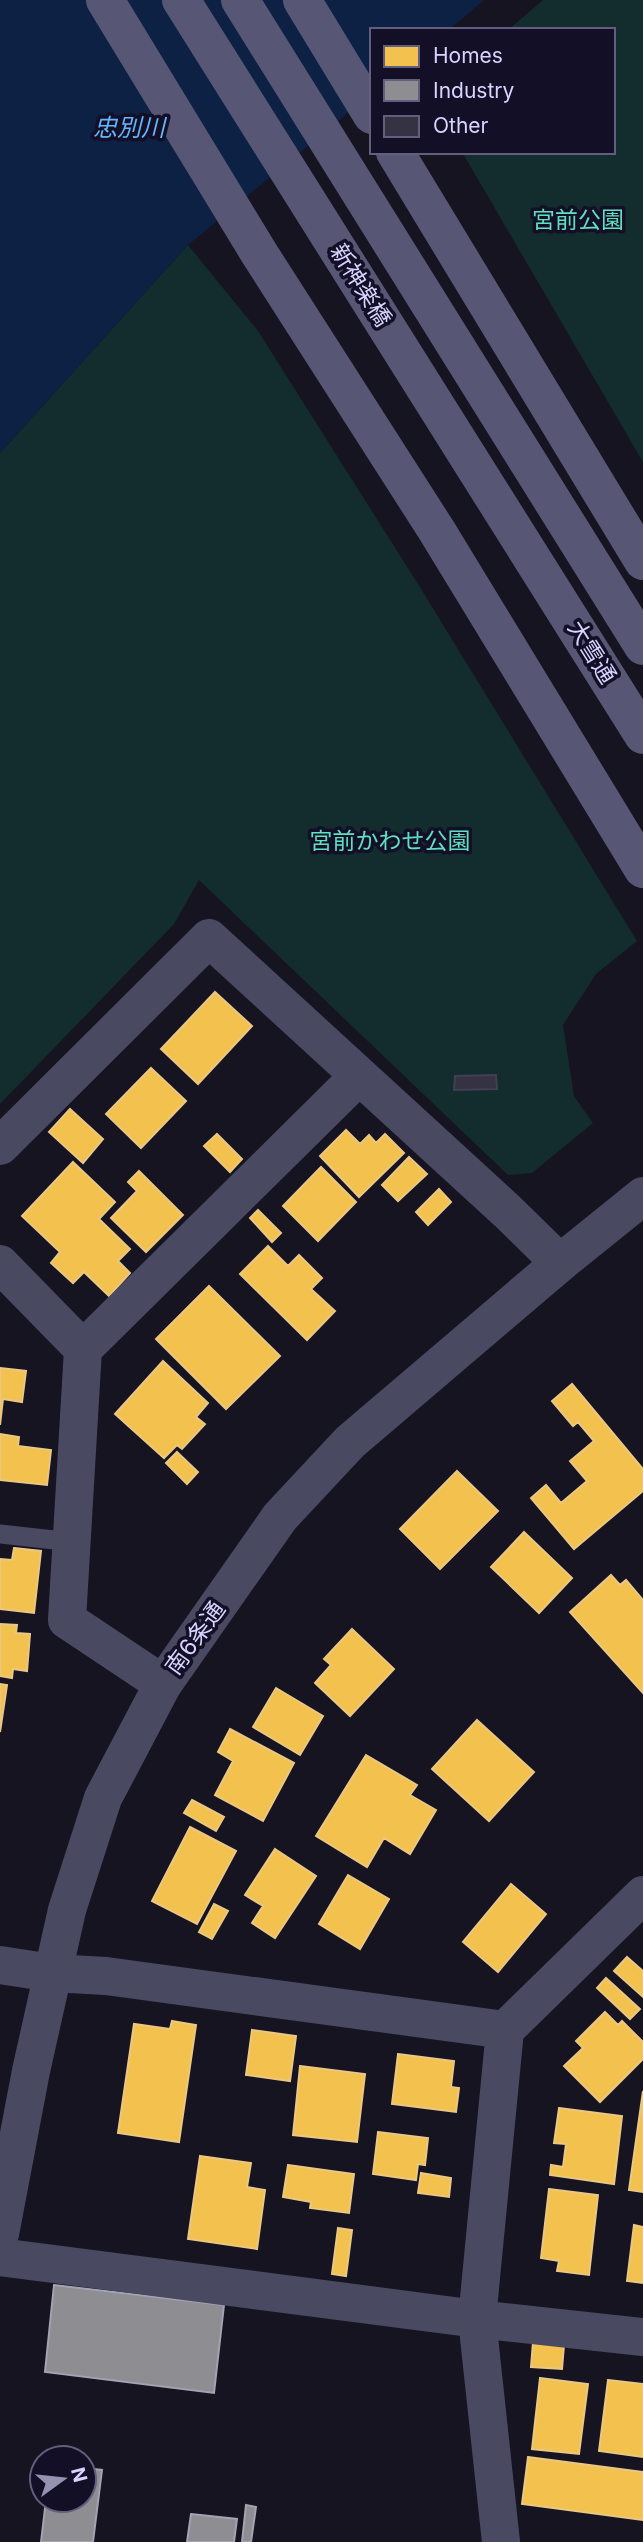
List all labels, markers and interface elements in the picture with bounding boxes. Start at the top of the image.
legend [370,28,615,154]
text: Homes [433,43,503,68]
text: Industry [433,78,515,103]
water label: 忠別川 [93,113,168,142]
text: Other [433,113,489,138]
park label: 宮前公園 [532,206,624,234]
street label: 新神楽橋 [325,239,397,331]
street label: 大雪通 [562,615,622,689]
park label: 宮前かわせ公園 [310,827,471,855]
street label: 南6条通 [159,1596,231,1680]
north arrow [28,2444,98,2514]
text: N [66,2465,92,2485]

